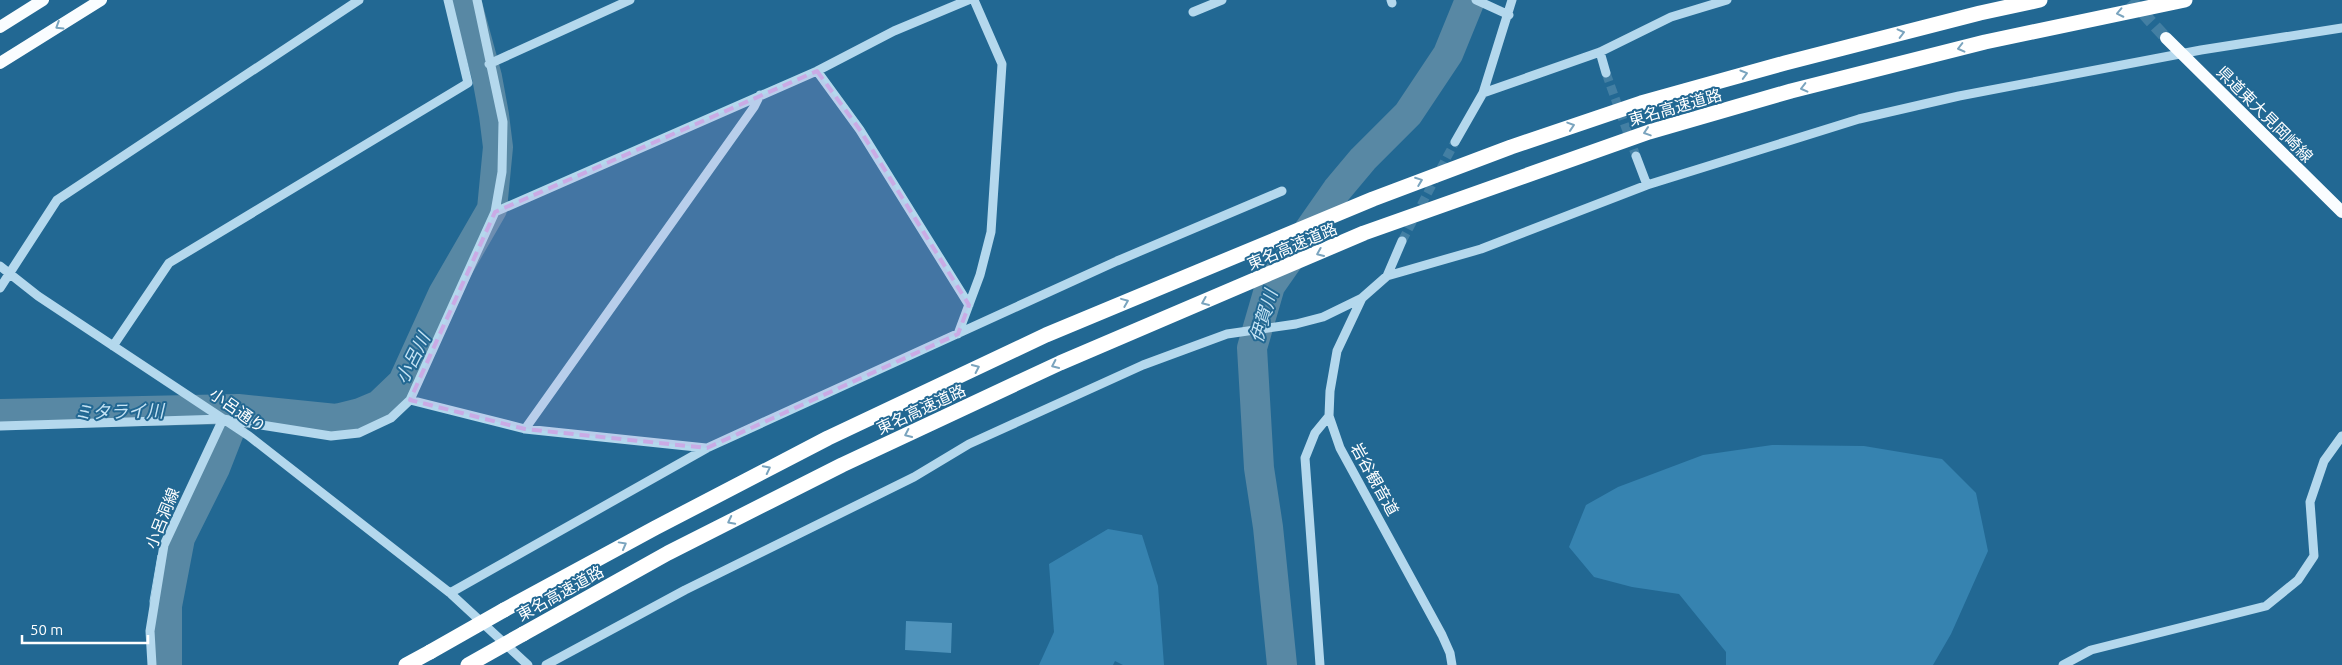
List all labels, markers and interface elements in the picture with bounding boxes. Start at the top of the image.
one-way arrow [2115,7,2124,18]
one-way arrow [56,20,65,29]
one-way arrow [1896,28,1905,39]
one-way arrow [1957,42,1966,53]
street label: 県道東大見岡崎線 [2213,62,2317,166]
one-way arrow [1739,70,1747,80]
one-way arrow [1799,82,1808,93]
street label: 東名高速道路 [1626,85,1724,129]
one-way arrow [1567,122,1575,132]
one-way arrow [1644,127,1652,137]
one-way arrow [1414,177,1422,187]
street label: 東名高速道路 [1244,219,1340,273]
one-way arrow [1316,247,1324,257]
water label: 伊賀川 [1246,285,1281,345]
one-way arrow [1201,295,1210,306]
one-way arrow [1120,298,1129,309]
water label: 小呂川 [391,328,434,387]
one-way arrow [1052,359,1061,369]
one-way arrow [971,363,980,374]
street label: 東名高速道路 [874,381,968,437]
street label: 小呂通り [207,384,269,436]
water label: ミタライ川 [74,400,166,422]
one-way arrow [904,428,913,438]
street label: 岩谷観音道 [1348,440,1402,518]
one-way arrow [762,465,771,475]
street label: 小呂洞線 [142,485,182,551]
one-way arrow [727,515,736,525]
one-way arrow [618,541,627,551]
street label: 東名高速道路 [514,562,606,624]
scale bar [22,612,149,644]
text: 50 m [30,621,63,638]

